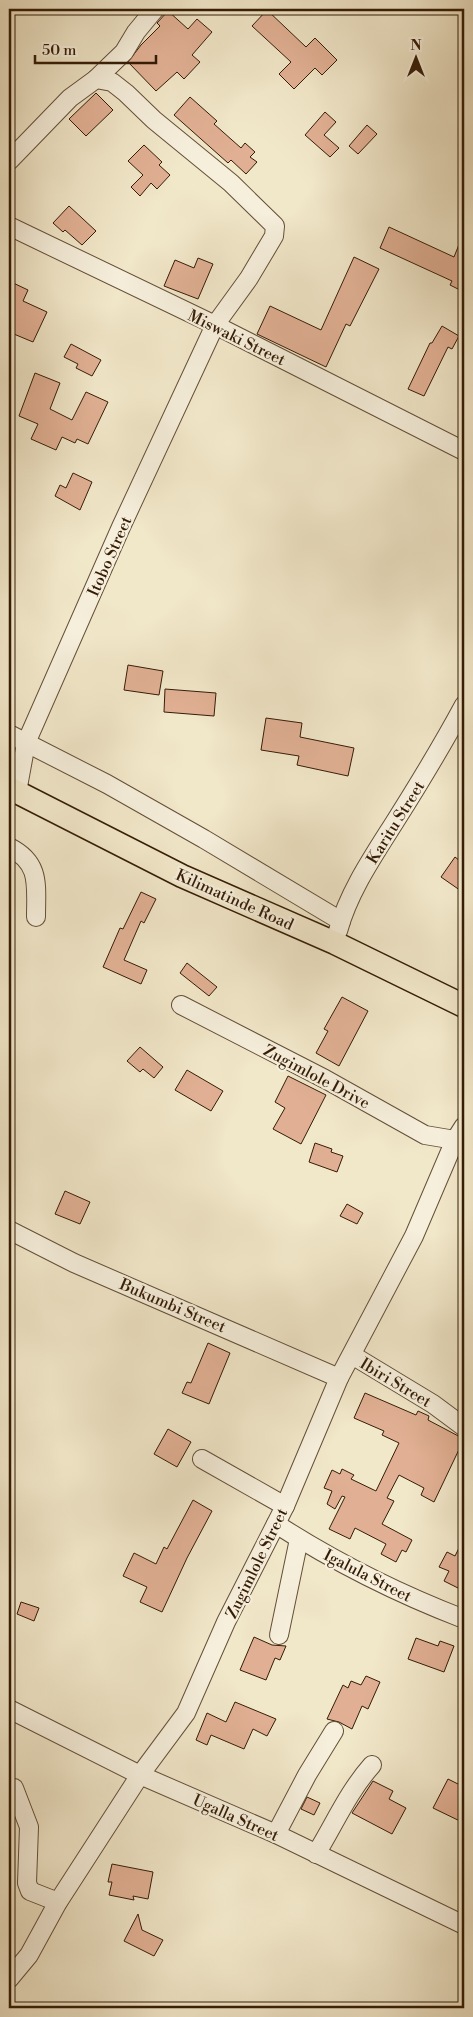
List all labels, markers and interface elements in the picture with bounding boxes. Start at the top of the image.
scale bar [35,32,156,64]
north arrow [390,32,440,82]
text: N [410,37,422,55]
text: 50 m [42,41,76,60]
street label: Miswaki Street [184,306,289,370]
street label: Itobo Street [83,513,137,599]
street label: Karitu Street [362,777,429,868]
street label: Kilimatinde Road [172,865,297,935]
street label: Zugimlole Drive [260,1040,373,1113]
street label: Bukumbi Street [116,1274,229,1337]
street label: Ibiri Street [356,1354,435,1412]
street label: Zugimlole Street [222,1505,292,1622]
street label: Igalula Street [320,1545,415,1607]
street label: Ugalla Street [189,1790,282,1846]

